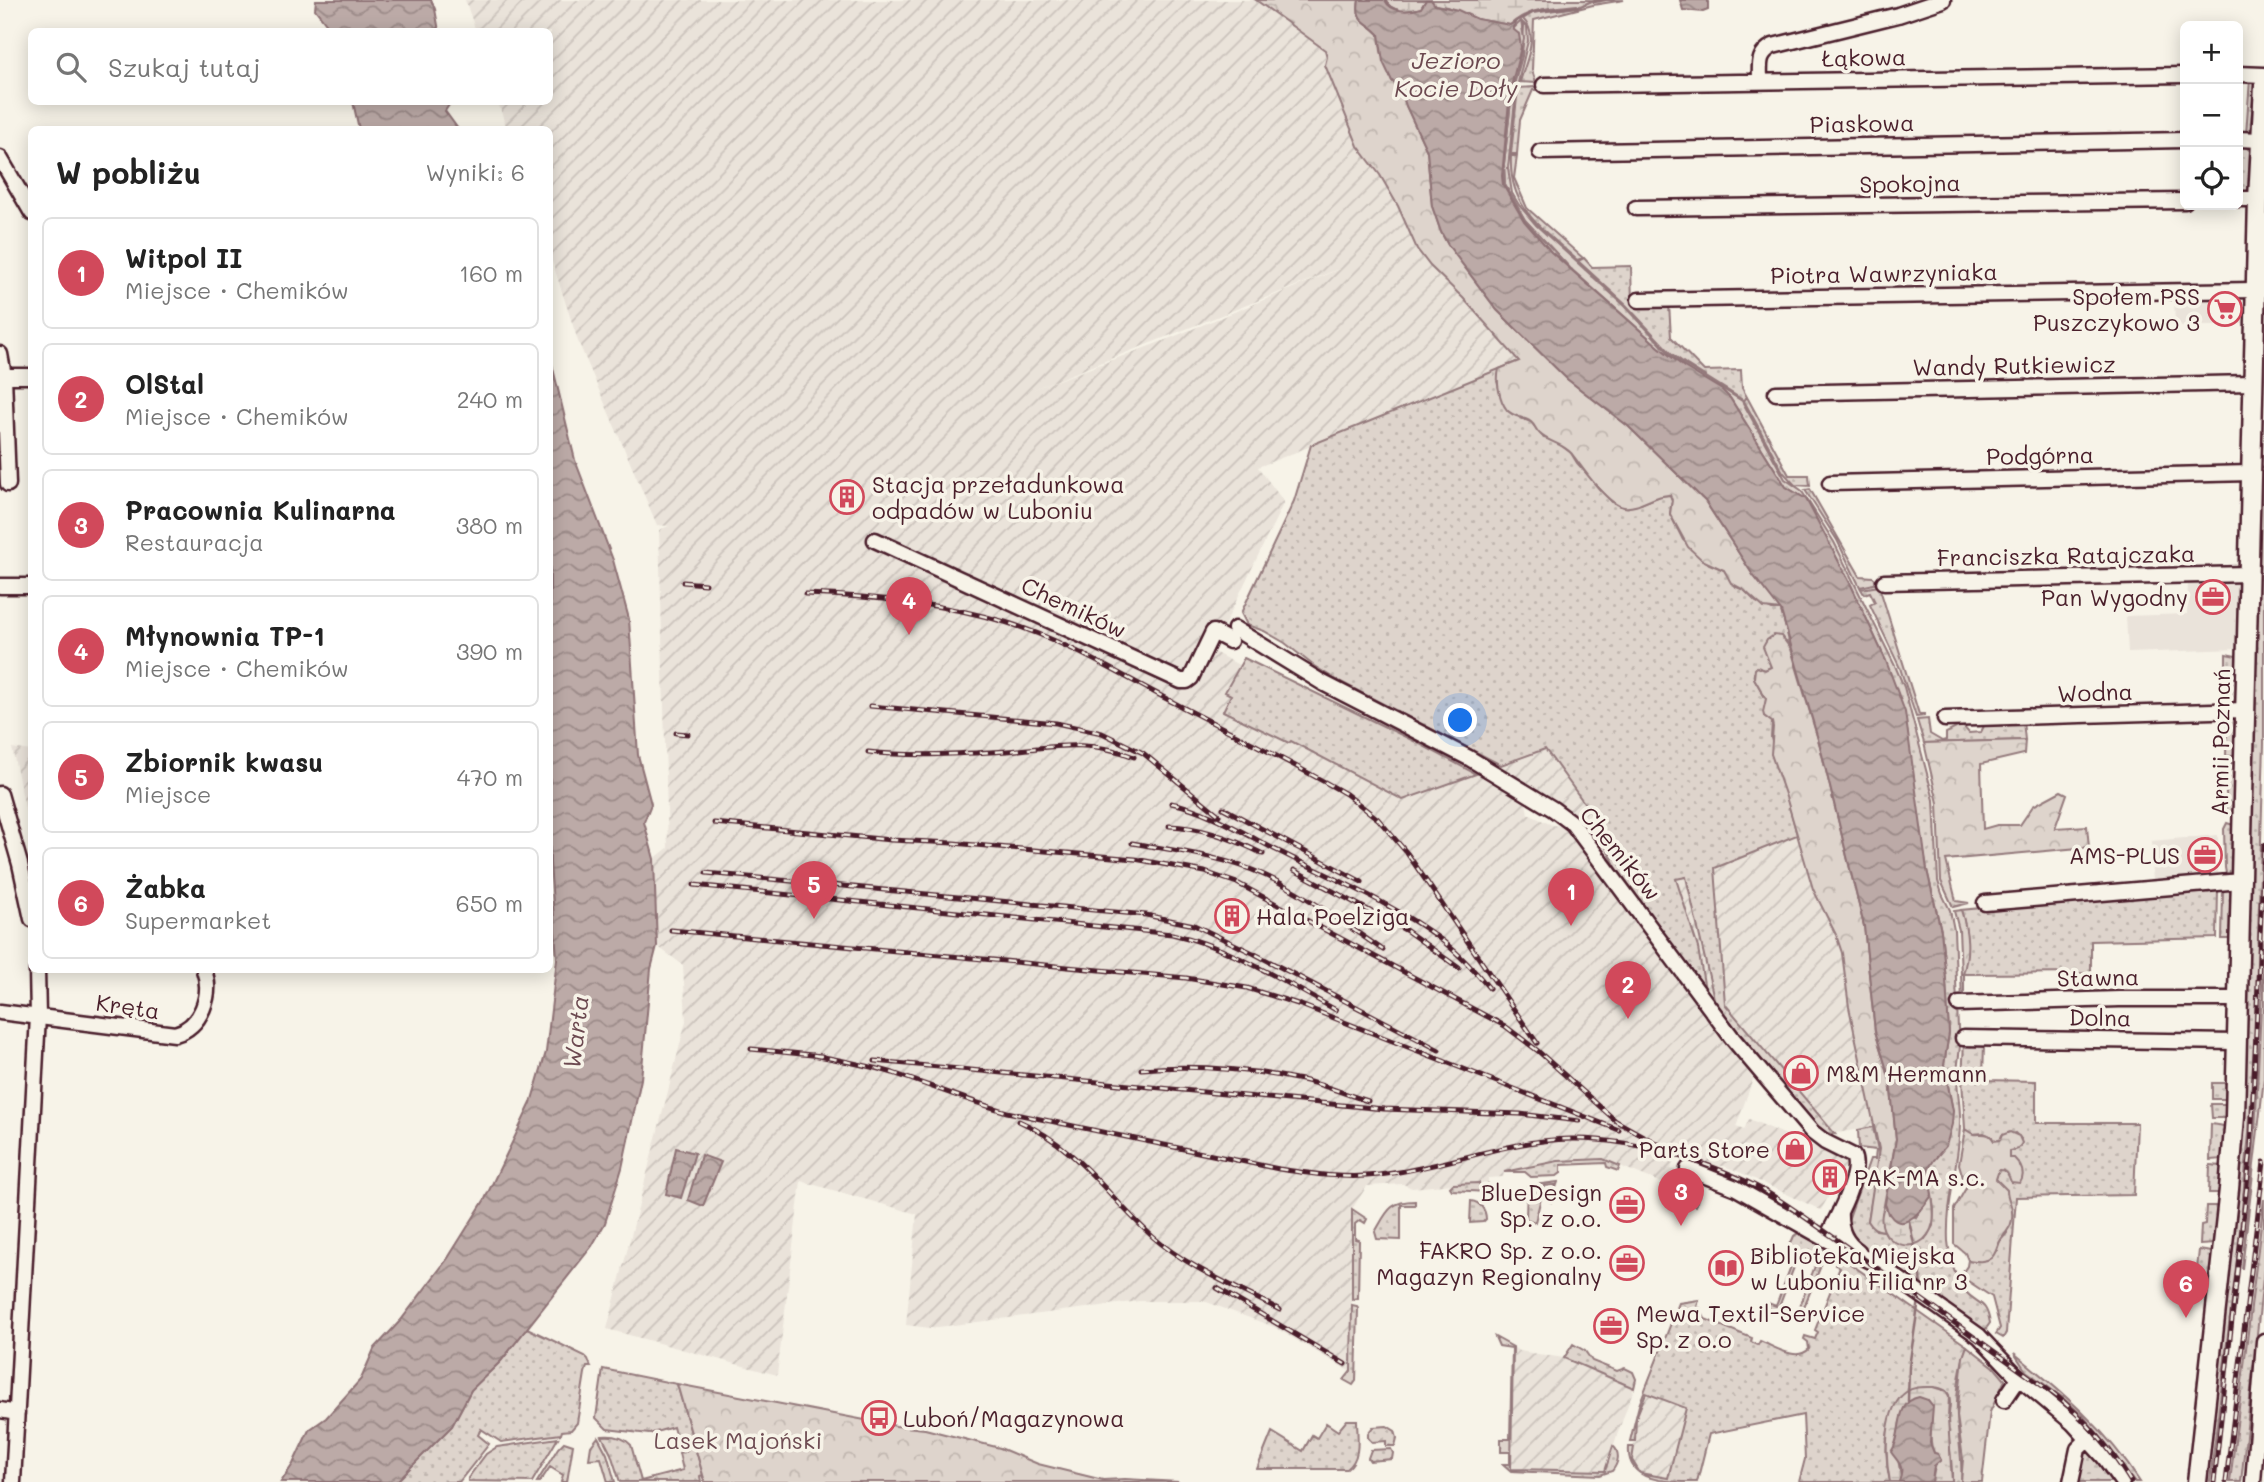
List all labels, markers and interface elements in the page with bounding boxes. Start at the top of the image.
map controls [2180,21,2243,210]
button: + [2180,21,2243,84]
search box [28,28,553,105]
street label: Łąkowa [1822,41,1906,73]
water label: Jezioro Kocie Doły [1394,44,1518,103]
icon: search [52,48,90,86]
text: Szukaj tutaj [108,50,260,84]
button: − [2180,84,2243,147]
street label: Piaskowa [1809,107,1915,139]
button: locate [2180,147,2243,210]
text: W pobliżu [56,152,201,192]
text: Wyniki: 6 [425,157,525,187]
street label: Spokojna [1859,167,1961,199]
text: Witpol II [125,241,243,275]
street label: Piotra Wawrzyniaka [1770,256,1998,290]
text: 1 [76,258,86,288]
text: 160 m [459,258,523,288]
text: Miejsce · Chemików [125,275,349,305]
place label: Społem PSS Puszczykowo 3 [2033,281,2200,337]
supermarket icon: Społem PSS Puszczykowo 3 [2206,290,2244,328]
street label: Wandy Rutkiewicz [1912,348,2116,382]
text: OlStal [125,367,204,401]
text: 2 [75,384,87,414]
text: 240 m [457,384,523,414]
text: Miejsce · Chemików [125,401,349,431]
street label: Podgórna [1986,439,2094,471]
place label: Stacja przeładunkowa odpadów w Luboniu [872,469,1125,525]
building icon: Stacja przeładunkowa odpadów w Luboniu [828,478,866,516]
text: Pracownia Kulinarna [125,493,396,527]
text: 3 [74,510,88,540]
text: 380 m [456,510,523,540]
text: Restauracja [125,527,264,557]
street label: Franciszka Ratajczaka [1937,538,2195,572]
street label: Chemików [1017,570,1131,644]
pin: 4 [886,577,932,635]
office icon: Pan Wygodny [2194,578,2232,616]
place label: Pan Wygodny [2041,582,2188,612]
text: Młynownia TP-1 [125,619,325,653]
text: 4 [74,636,88,666]
text: 390 m [456,636,523,666]
text: Miejsce · Chemików [125,653,349,683]
street label: Armii Poznań [2204,668,2236,816]
street label: Wodna [2057,676,2133,708]
your location [1443,703,1477,737]
text: Zbiornik kwasu [125,745,323,779]
text: 5 [74,762,88,792]
text: 470 m [457,762,523,792]
text: Miejsce [125,779,211,809]
street label: Chemików [1574,800,1668,906]
office icon: AMS-PLUS [2186,836,2224,874]
place label: AMS-PLUS [2069,840,2180,870]
pin: 5 [791,861,837,919]
pin: 1 [1548,868,1594,926]
text: Żabka [125,871,206,905]
text: 6 [74,888,88,918]
text: 650 m [456,888,523,918]
building icon: Hala Poelziga [1213,897,1251,935]
place label: Hala Poelziga [1256,901,1409,931]
text: Supermarket [125,905,271,935]
pin: 2 [1605,961,1651,1019]
street label: Stawna [2057,961,2139,993]
street label: Kręta [94,987,162,1025]
water label: Warta [555,994,595,1070]
street label: Dolna [2069,1001,2131,1033]
shop icon: M&M Hermann [1782,1054,1820,1092]
place label: M&M Hermann [1826,1058,1987,1088]
shop icon: Parts Store [1776,1130,1814,1168]
place label: Parts Store [1639,1134,1770,1164]
building icon: PAK-MA s.c. [1811,1158,1849,1196]
place label: PAK-MA s.c. [1854,1162,1986,1192]
pin: 3 [1658,1168,1704,1226]
place label: BlueDesign Sp. z o.o. [1481,1177,1602,1233]
office icon: BlueDesign Sp. z o.o. [1608,1186,1646,1224]
place label: FAKRO Sp. z o.o. Magazyn Regionalny [1376,1235,1602,1291]
place label: Biblioteka Miejska w Luboniu Filia nr 3 [1750,1240,1967,1296]
office icon: FAKRO Sp. z o.o. Magazyn Regionalny [1608,1244,1646,1282]
library icon: Biblioteka Miejska w Luboniu Filia nr 3 [1707,1249,1745,1287]
pin: 6 [2163,1260,2209,1318]
place label: Mewa Textil-Service Sp. z o.o [1636,1298,1865,1354]
office icon: Mewa Textil-Service Sp. z o.o [1592,1307,1630,1345]
bus stop icon: Luboń/Magazynowa [860,1399,898,1437]
place label: Luboń/Magazynowa [903,1403,1124,1433]
park label: Lasek Majoński [654,1425,822,1455]

